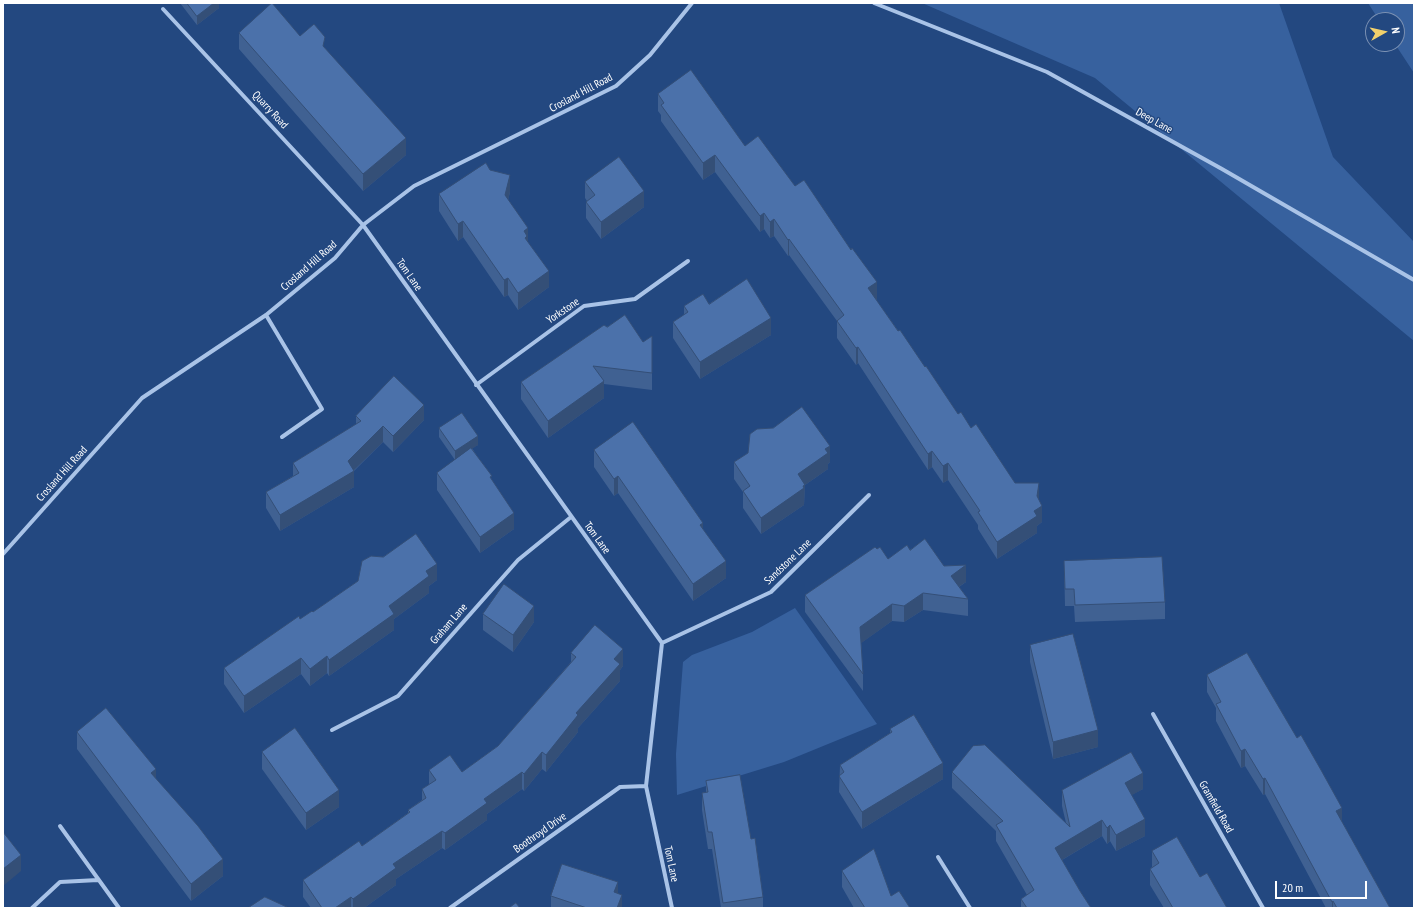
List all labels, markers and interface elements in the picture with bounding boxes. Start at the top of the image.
north arrow [1365,12,1405,52]
text: N [1389,27,1403,34]
street label: Crosland Hill Road [547,71,615,115]
street label: Quarry Road [249,89,291,131]
street label: Deep Lane [1133,106,1175,136]
street label: Crosland Hill Road [278,238,340,294]
street label: Tom Lane [393,256,425,294]
street label: Yorkstone [544,295,582,327]
street label: Crosland Hill Road [34,444,90,504]
street label: Tom Lane [581,519,613,557]
street label: Sandstone Lane [762,536,814,588]
street label: Graham Lane [428,601,470,647]
street label: Gramfield Road [1196,779,1236,835]
street label: Boothroyd Drive [511,810,569,856]
street label: Tom Lane [661,845,681,883]
scale bar [1277,873,1369,899]
text: 20 m [1282,880,1303,895]

